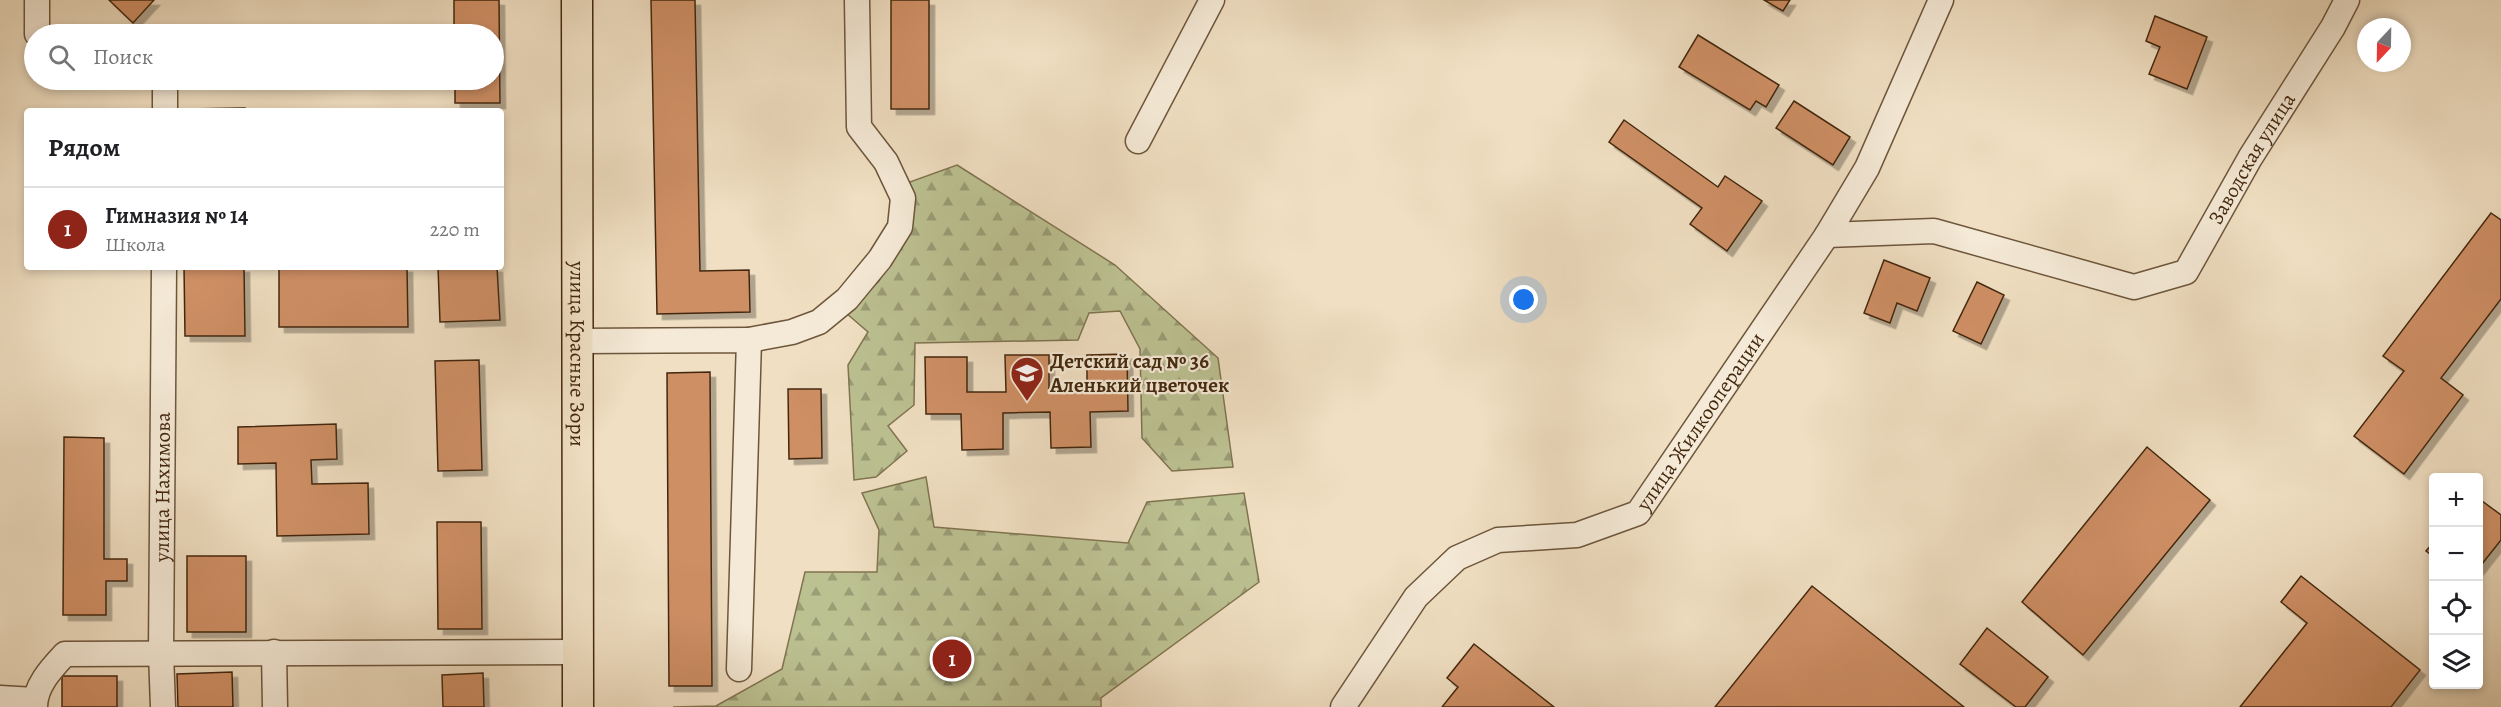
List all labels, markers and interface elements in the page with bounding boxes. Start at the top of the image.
north arrow [2357,18,2411,72]
search box [24,24,504,90]
icon: search [45,41,78,74]
text: Поиск [93,42,153,72]
street label: Заводская улица [2202,87,2302,229]
text: Рядом [48,130,120,165]
text: Гимназия № 14 [105,201,248,231]
text: 1 [64,216,71,243]
text: 220 m [430,216,480,243]
text: Школа [105,231,165,258]
street label: улица Красные Зори [563,260,592,447]
your location [1509,285,1538,314]
street label: улица Жилкооперации [1629,327,1771,517]
place label: Детский сад № 36 Аленький цветочек [1049,347,1229,399]
school or university icon: Детский сад № 36 Аленький цветочек [1009,355,1045,402]
street label: улица Нахимова [148,412,177,563]
map controls [2429,473,2483,689]
button: + [2429,473,2483,527]
button: − [2429,527,2483,581]
button: locate [2429,581,2483,635]
button: layers [2429,635,2483,689]
pin: 1 [932,636,972,682]

